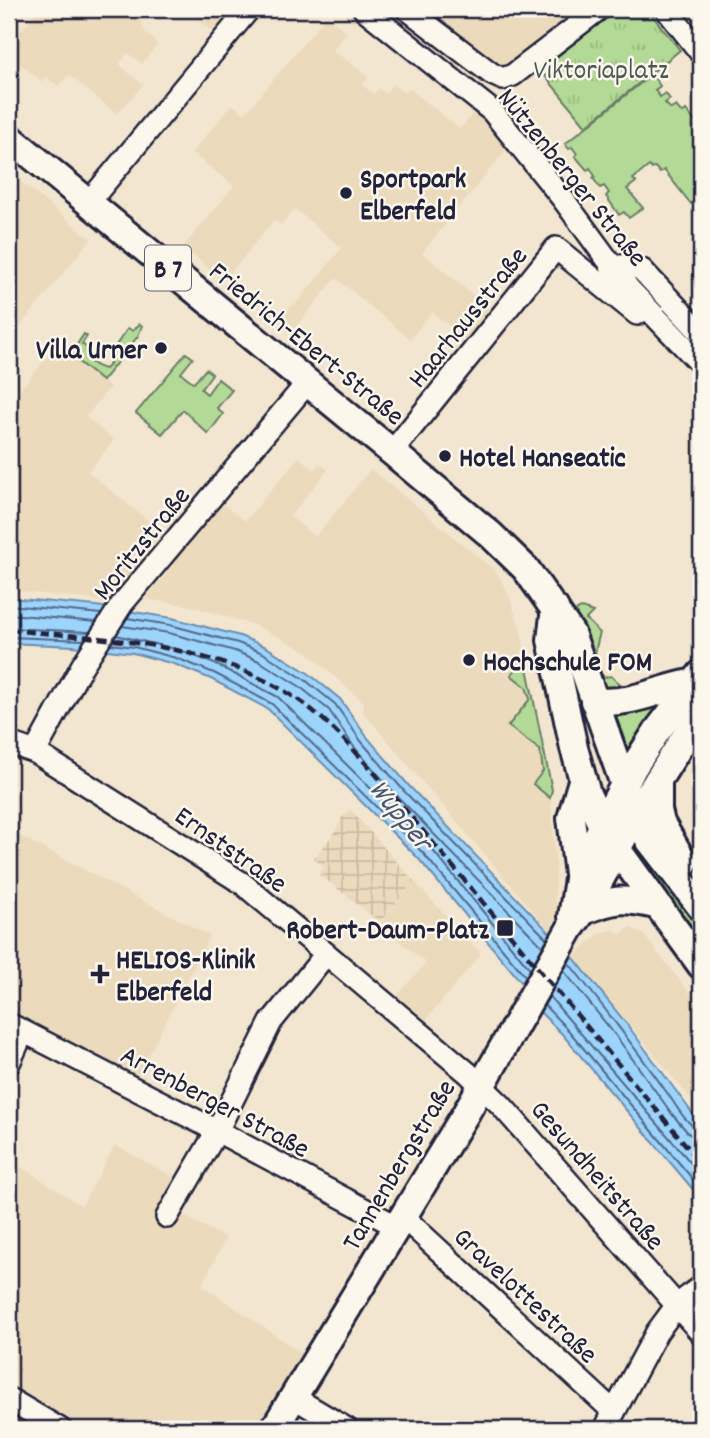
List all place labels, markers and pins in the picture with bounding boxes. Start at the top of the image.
place label: Sportpark Elberfeld [360,162,466,234]
marker: Sportpark Elberfeld [338,185,354,201]
place label: Villa Urner [36,333,148,373]
marker: Villa Urner [153,340,169,356]
place label: Hotel Hanseatic [459,441,626,481]
marker: Hotel Hanseatic [437,448,453,464]
place label: Hochschule FOM [483,645,652,685]
marker: Hochschule FOM [461,652,477,668]
place label: Robert-Daum-Platz [286,913,489,953]
marker: Robert-Daum-Platz [495,918,515,938]
place label: HELIOS-Klinik Elberfeld [116,943,255,1015]
marker: HELIOS-Klinik Elberfeld [90,964,110,984]

